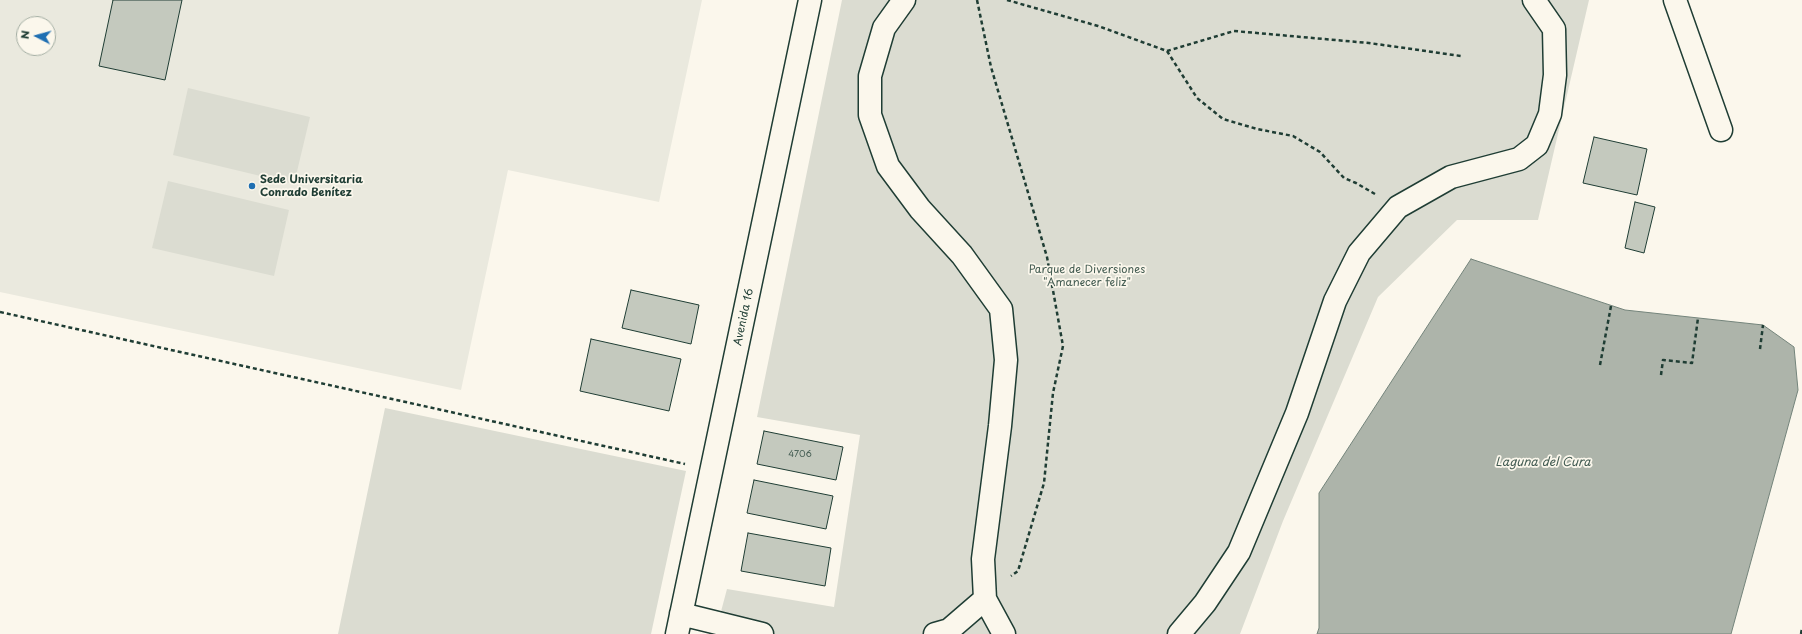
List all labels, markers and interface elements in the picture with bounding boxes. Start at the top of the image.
north arrow [16,16,56,56]
text: N [16,30,33,40]
place label: Sede Universitaria Conrado Benítez [260,173,363,199]
marker: Sede Universitaria Conrado Benítez [247,181,257,191]
park label: Parque de Diversiones "Amanecer feliz" [1029,263,1145,289]
street label: Avenida 16 [731,287,757,347]
house number: 4706 [788,450,812,460]
water label: Laguna del Cura [1495,456,1591,470]

